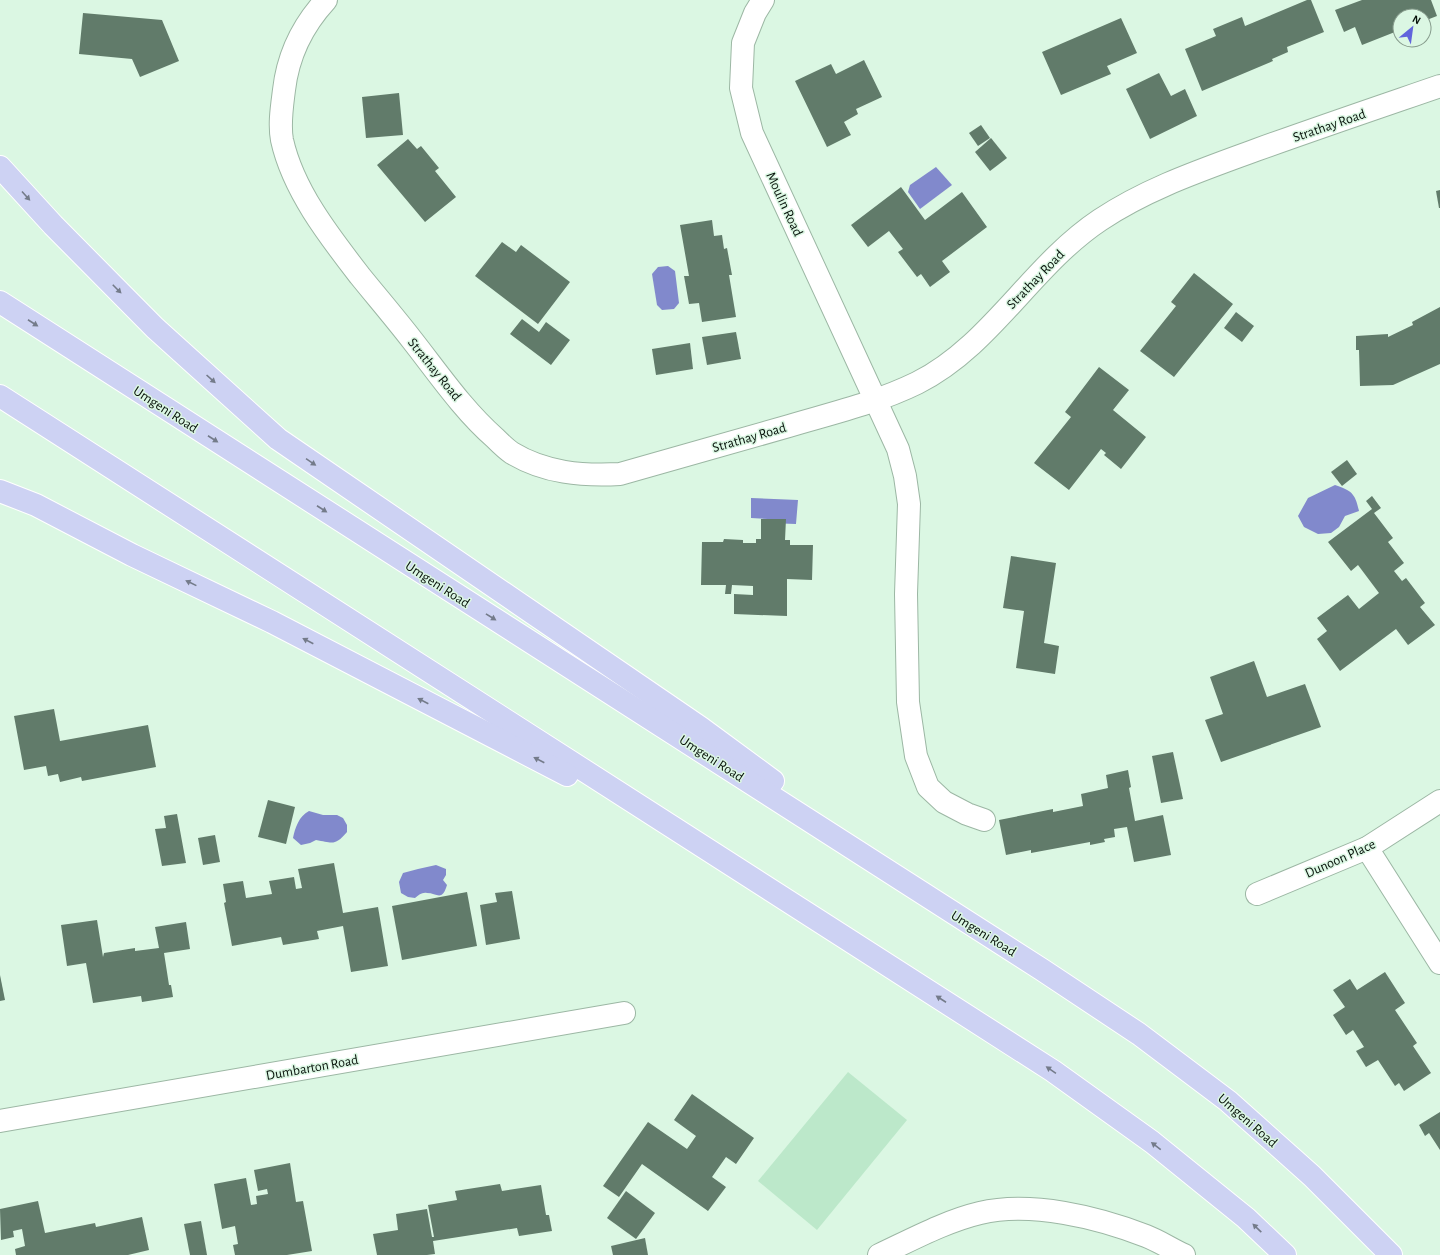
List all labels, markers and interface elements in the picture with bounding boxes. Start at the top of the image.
north arrow [1392,8,1432,48]
text: N [1411,13,1423,26]
street label: Strathay Road [1291,107,1368,145]
street label: Moulin Road [763,170,805,239]
one-way arrow [22,191,31,201]
street label: Strathay Road [1004,247,1067,312]
one-way arrow [112,284,122,294]
one-way arrow [28,319,38,327]
street label: Strathay Road [405,336,464,404]
one-way arrow [206,374,216,383]
street label: Umgeni Road [131,384,200,436]
street label: Strathay Road [711,421,788,455]
one-way arrow [208,435,218,443]
one-way arrow [305,458,317,465]
one-way arrow [317,505,327,513]
street label: Umgeni Road [403,559,472,611]
one-way arrow [185,580,197,586]
one-way arrow [486,613,496,621]
one-way arrow [302,638,313,644]
one-way arrow [417,698,429,704]
street label: Umgeni Road [677,733,746,785]
one-way arrow [533,757,545,764]
street label: Dunoon Place [1303,837,1378,881]
street label: Umgeni Road [948,908,1018,959]
one-way arrow [936,995,947,1003]
street label: Dumbarton Road [265,1053,360,1083]
one-way arrow [1045,1066,1057,1073]
street label: Umgeni Road [1215,1091,1280,1150]
one-way arrow [1151,1141,1162,1150]
one-way arrow [1252,1223,1262,1233]

